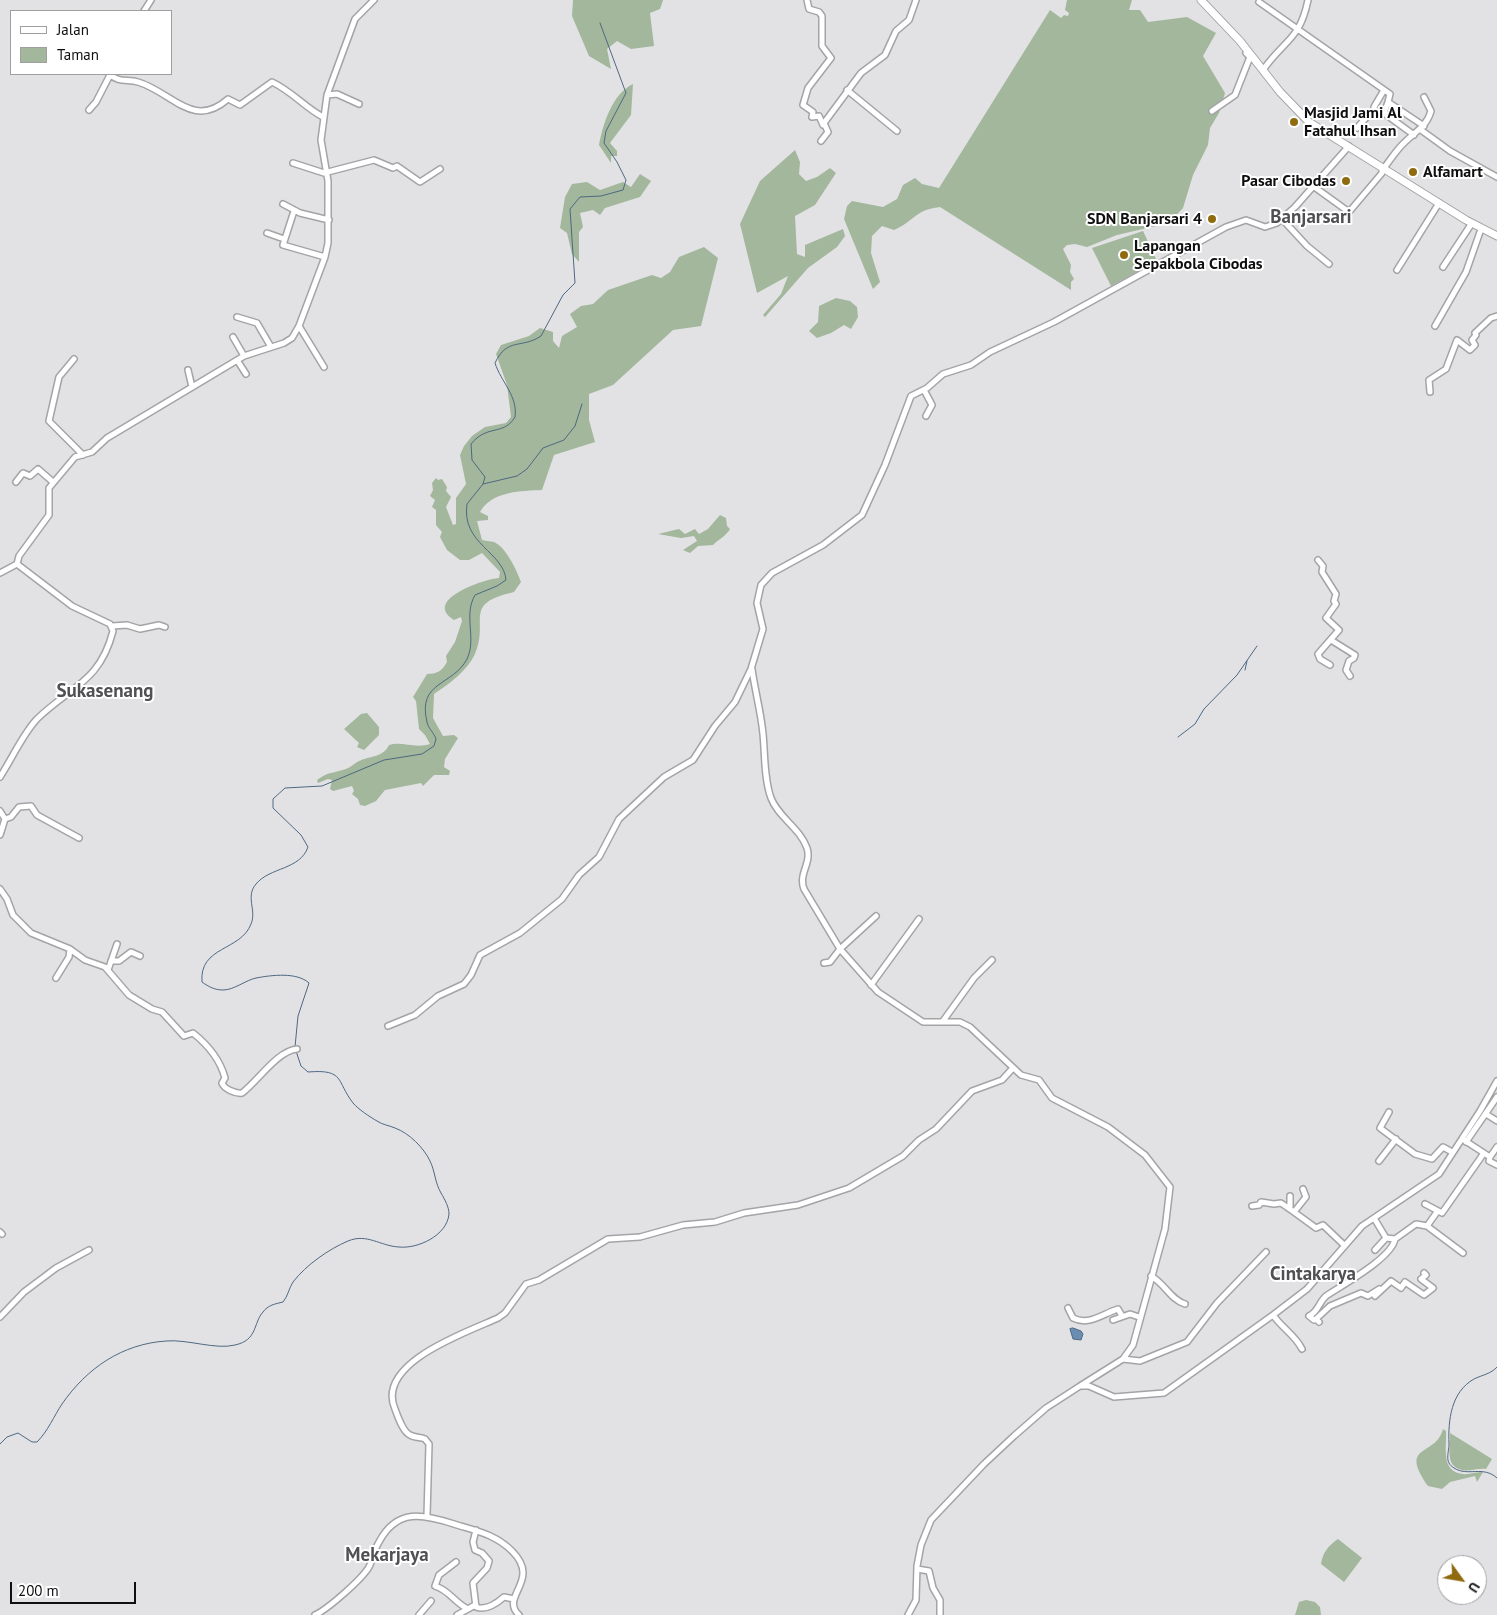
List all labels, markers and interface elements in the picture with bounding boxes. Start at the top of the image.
legend [10,10,172,75]
text: Jalan [57,20,89,39]
text: Taman [57,45,99,64]
place label: Masjid Jami Al Fatahul Ihsan [1304,103,1402,141]
marker: Masjid Jami Al Fatahul Ihsan [1288,116,1300,128]
place label: Alfamart [1423,162,1483,182]
marker: Alfamart [1407,166,1419,178]
place label: Pasar Cibodas [1241,171,1336,191]
marker: Pasar Cibodas [1340,175,1352,187]
district label: Banjarsari [1270,207,1352,229]
place label: SDN Banjarsari 4 [1087,209,1202,229]
marker: SDN Banjarsari 4 [1206,213,1218,225]
place label: Lapangan Sepakbola Cibodas [1134,236,1263,274]
marker: Lapangan Sepakbola Cibodas [1118,249,1130,261]
district label: Sukasenang [56,681,154,703]
district label: Cintakarya [1270,1264,1356,1286]
district label: Mekarjaya [345,1545,429,1567]
north arrow [1437,1555,1487,1605]
scale bar [12,1572,139,1604]
text: U [1464,1579,1484,1596]
text: 200 m [18,1581,59,1600]

